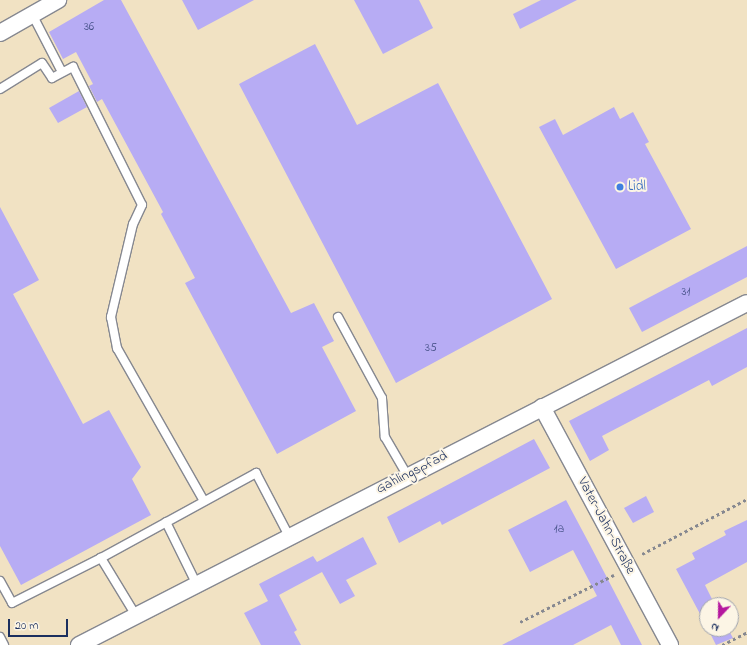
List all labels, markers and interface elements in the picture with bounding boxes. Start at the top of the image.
house number: 36 [84,21,94,35]
place label: Lidl [628,179,646,195]
marker: Lidl [615,182,625,192]
house number: 31 [682,286,690,300]
house number: 35 [425,342,437,356]
street label: Gahlingspfad [374,448,450,498]
street label: Vater-Jahn-Straße [573,475,639,577]
house number: 1a [554,523,564,537]
north arrow [699,597,739,637]
scale bar [10,611,70,637]
text: 20 m [15,617,38,635]
text: N [708,618,721,636]

